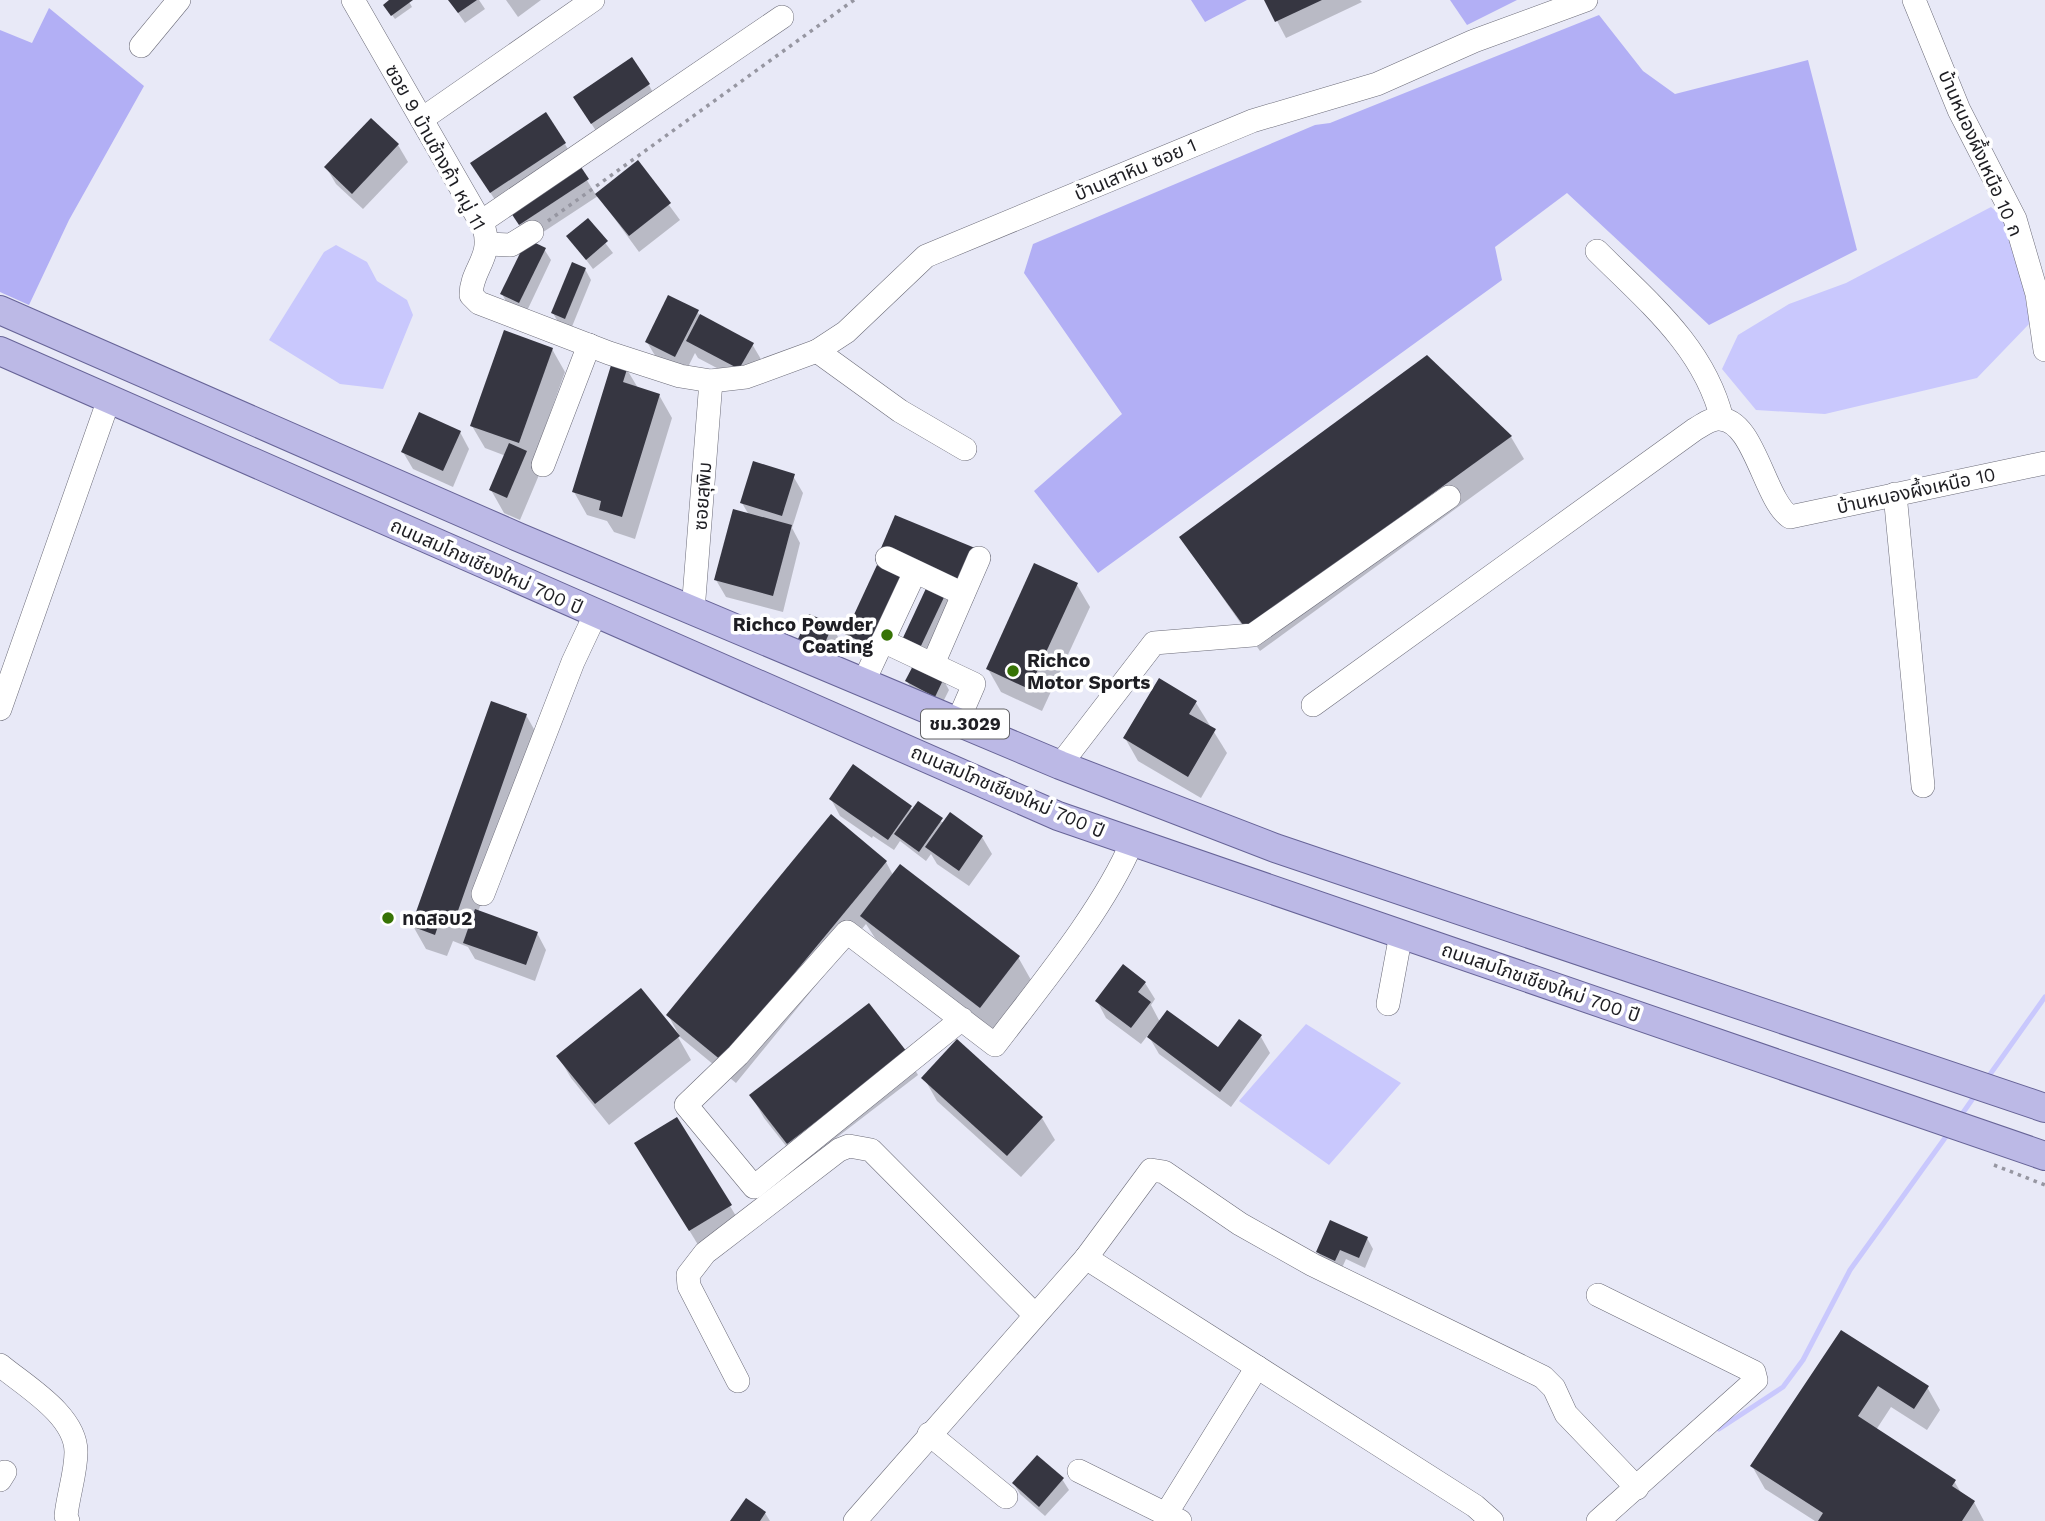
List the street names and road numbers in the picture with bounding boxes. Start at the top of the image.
street label: ซอย 9 บ้านช้างค้า หมู่ 11 [379,60,491,235]
street label: บ้านหนองผึ้งเหนือ 10 ก [1933,66,2029,240]
street label: บ้านเสาหิน ซอย 1 [1071,133,1200,206]
street label: บ้านหนองผึ้งเหนือ 10 [1834,460,1998,519]
street label: ซอยสุพิม [689,461,716,531]
street label: ถนนสมโภชเชียงใหม่ 700 ปี [387,514,587,619]
road number: ชม.3029 [921,710,1009,738]
street label: ถนนสมโภชเชียงใหม่ 700 ปี [907,740,1108,843]
street label: ถนนสมโภชเชียงใหม่ 700 ปี [1439,938,1643,1027]

